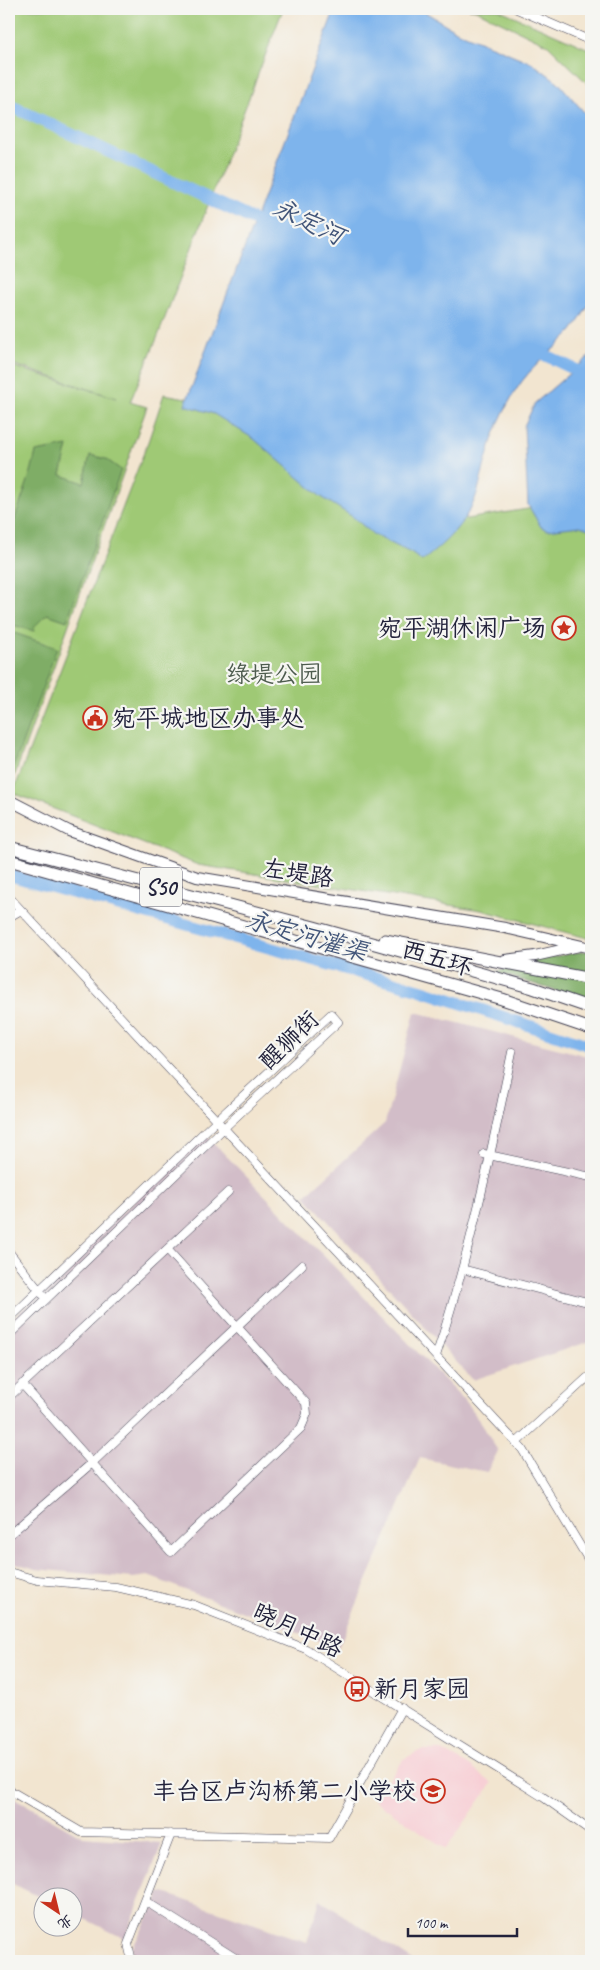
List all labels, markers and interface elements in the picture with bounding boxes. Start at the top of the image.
water label: 永定河 [268,192,353,254]
place label: 宛平湖休闲广场 [378,613,546,643]
place icon: 宛平湖休闲广场 [551,615,577,641]
park label: 绿堤公园 [226,659,322,689]
place label: 宛平城地区办事处 [112,703,304,733]
public building icon: 宛平城地区办事处 [82,705,108,731]
street label: 左堤路 [260,853,336,893]
road number: S50 [140,868,182,906]
water label: 永定河灌渠 [242,903,373,969]
street label: 西五环 [398,934,476,982]
street label: 醒狮街 [253,1004,325,1076]
street label: 晓月中路 [248,1596,348,1664]
place label: 新月家园 [374,1674,470,1704]
bus stop icon: 新月家园 [344,1676,370,1702]
place label: 丰台区卢沟桥第二小学校 [152,1776,416,1806]
school or university icon: 丰台区卢沟桥第二小学校 [420,1778,446,1804]
north arrow [32,1888,82,1938]
scale bar [408,1905,516,1937]
text: 北 [55,1911,76,1933]
text: 100 m [415,1914,449,1933]

